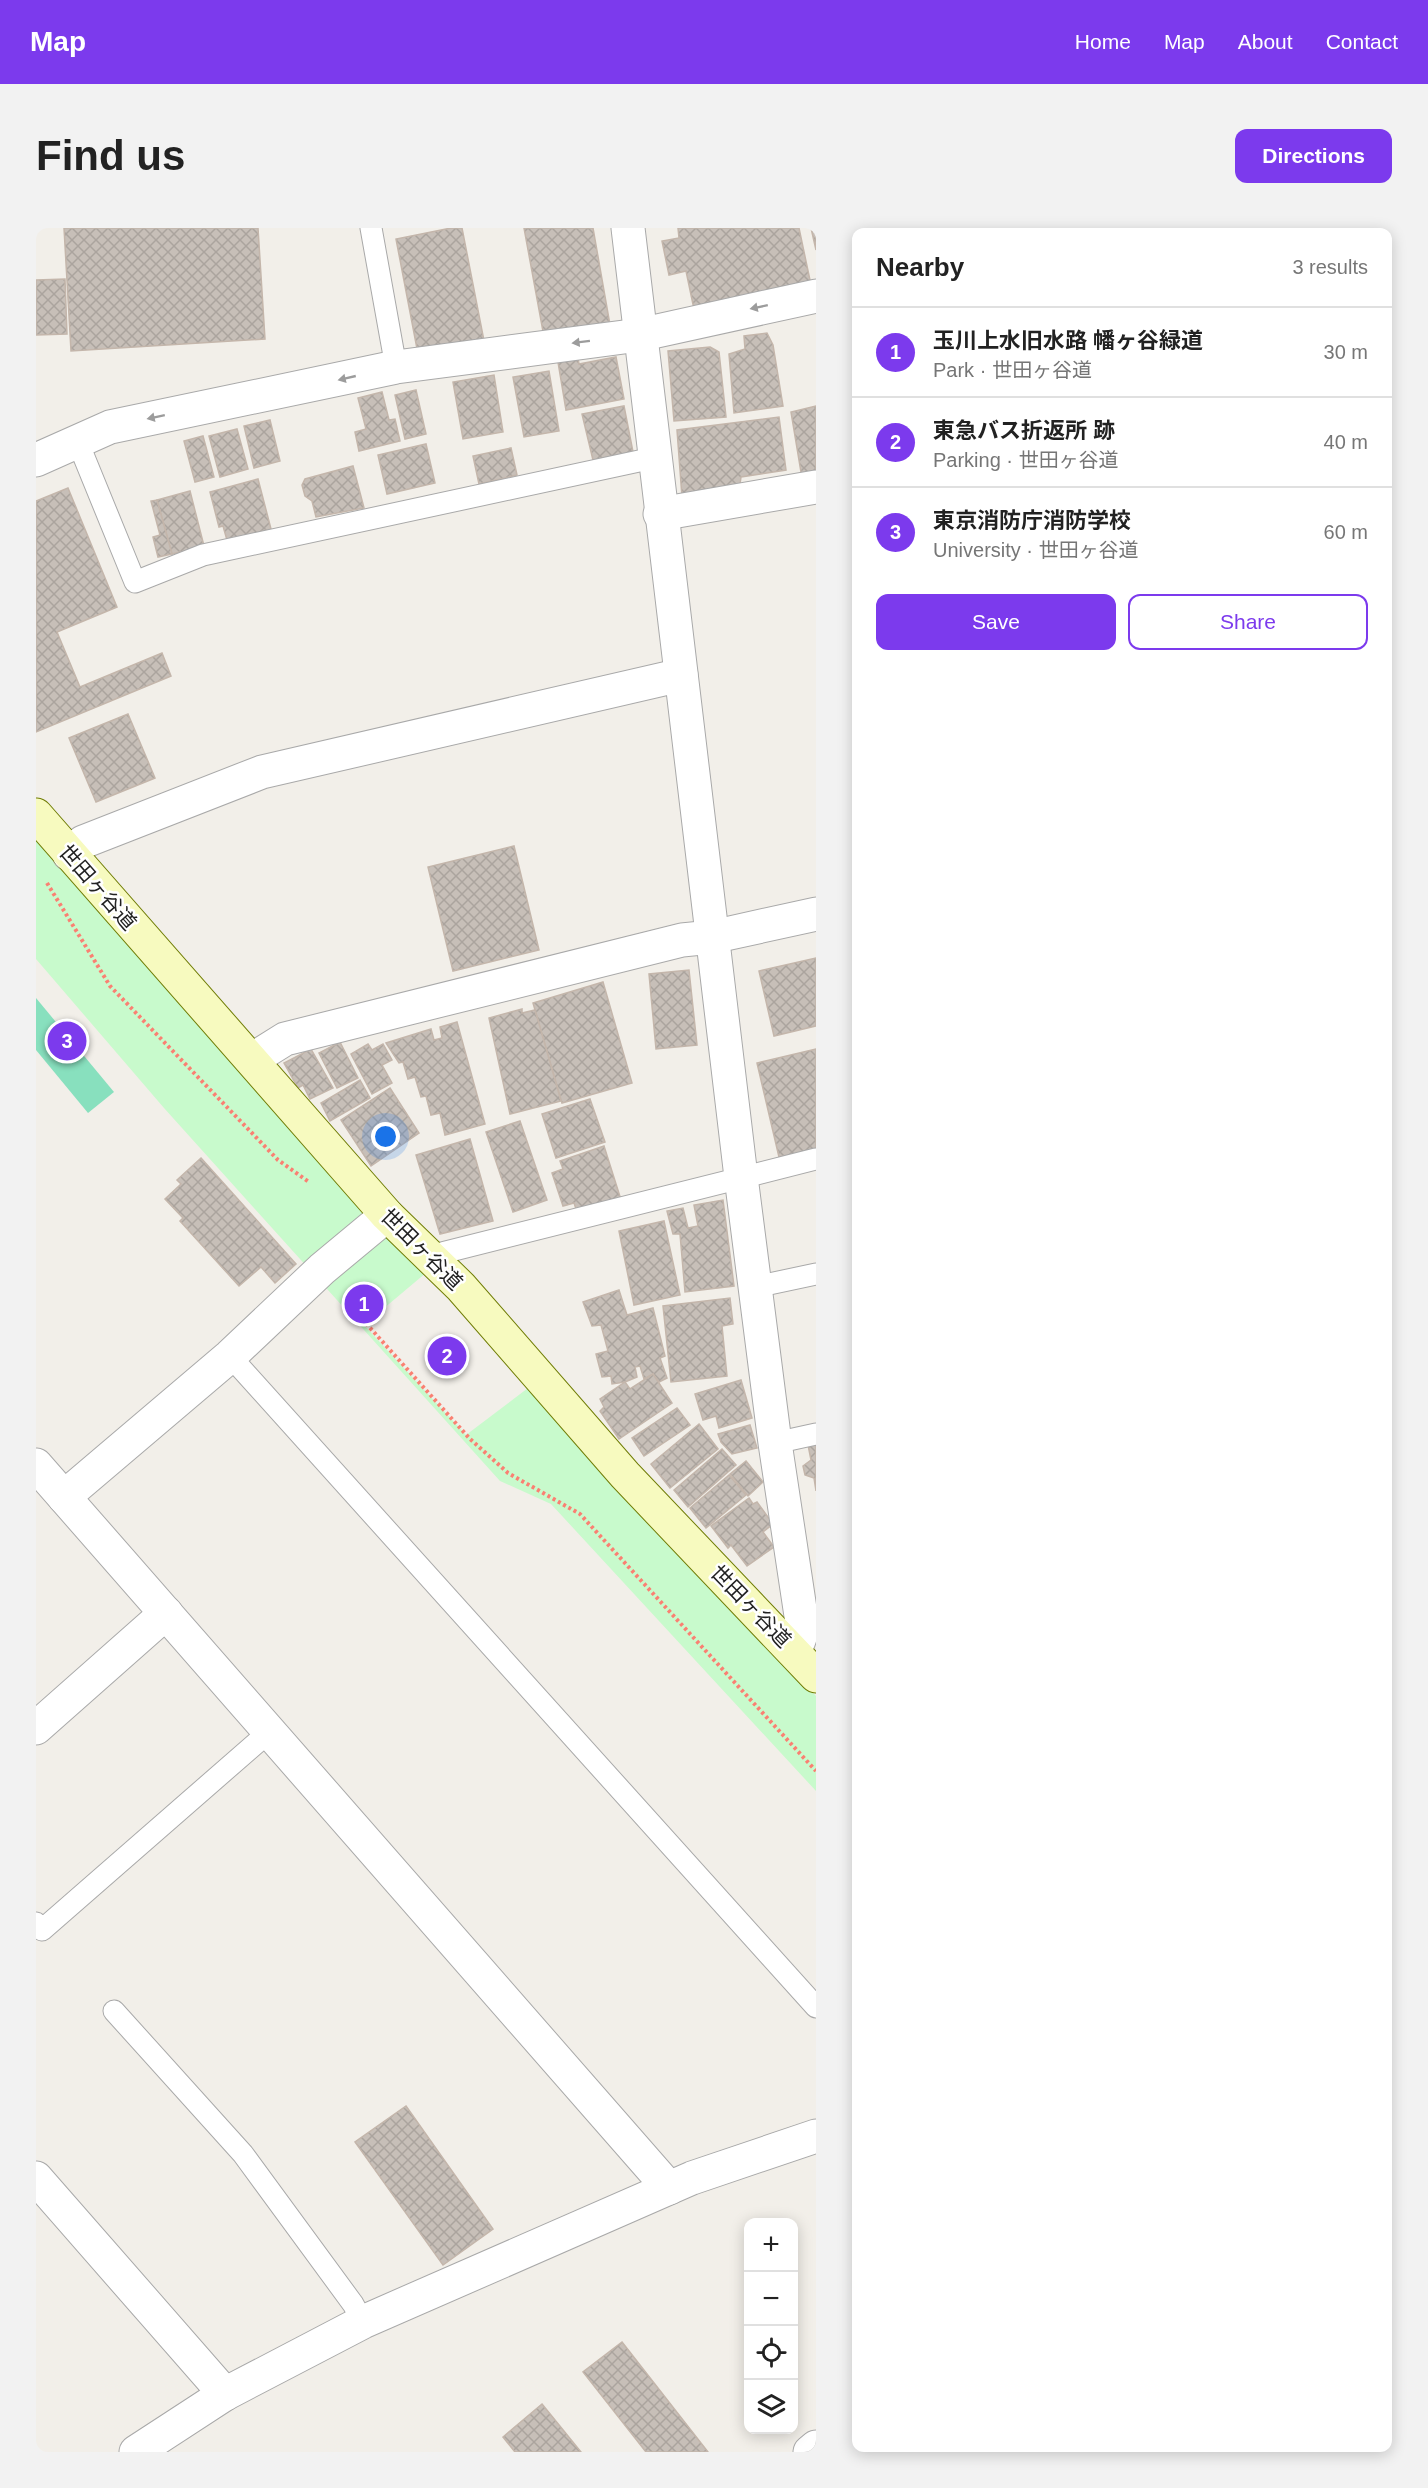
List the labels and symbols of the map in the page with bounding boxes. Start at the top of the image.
one-way arrow [749,303,768,312]
one-way arrow [571,338,590,347]
one-way arrow [337,374,356,383]
one-way arrow [146,413,165,422]
street label: 世田ヶ谷道 [55,840,141,934]
pin: 3 [48,1018,87,1064]
your location [371,1122,400,1151]
street label: 世田ヶ谷道 [377,1204,467,1294]
pin: 1 [344,1282,384,1326]
pin: 2 [428,1334,466,1378]
street label: 世田ヶ谷道 [706,1560,796,1652]

